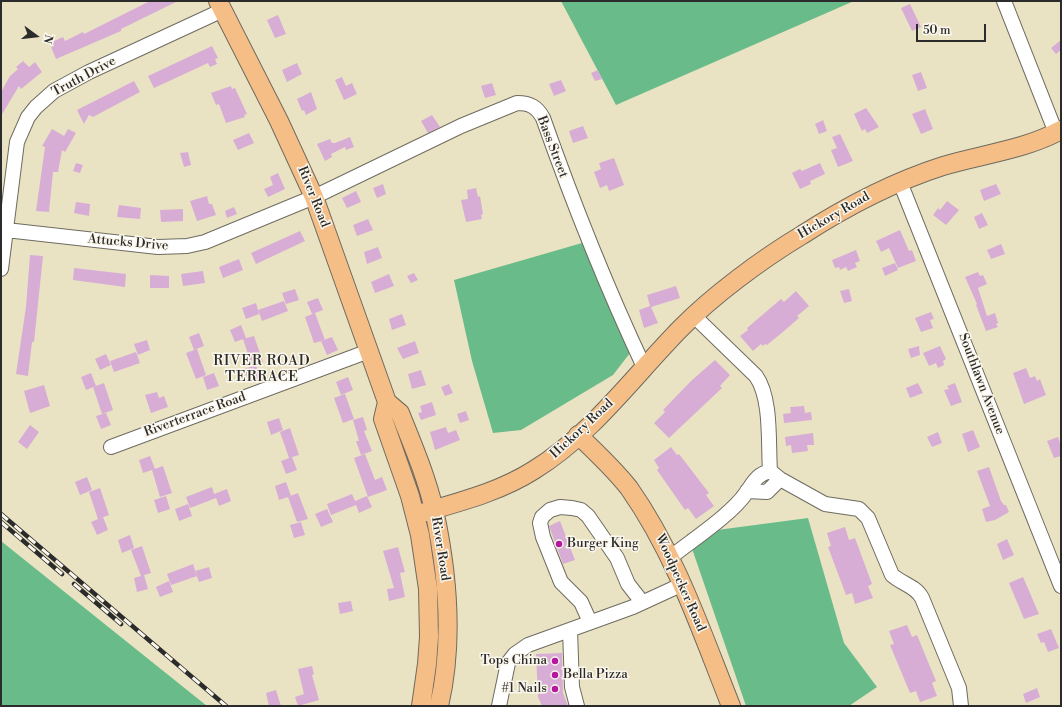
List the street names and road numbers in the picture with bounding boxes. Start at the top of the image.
street label: Truth Drive [49,54,119,100]
street label: Bass Street [533,114,571,180]
street label: River Road [294,164,332,230]
street label: Hickory Road [795,189,873,243]
street label: Attucks Drive [87,232,169,254]
street label: Southlawn Avenue [955,331,1007,437]
street label: Riverterrace Road [142,389,248,441]
street label: Hickory Road [547,396,617,462]
street label: River Road [427,516,453,582]
street label: Woodpecker Road [651,532,709,634]

